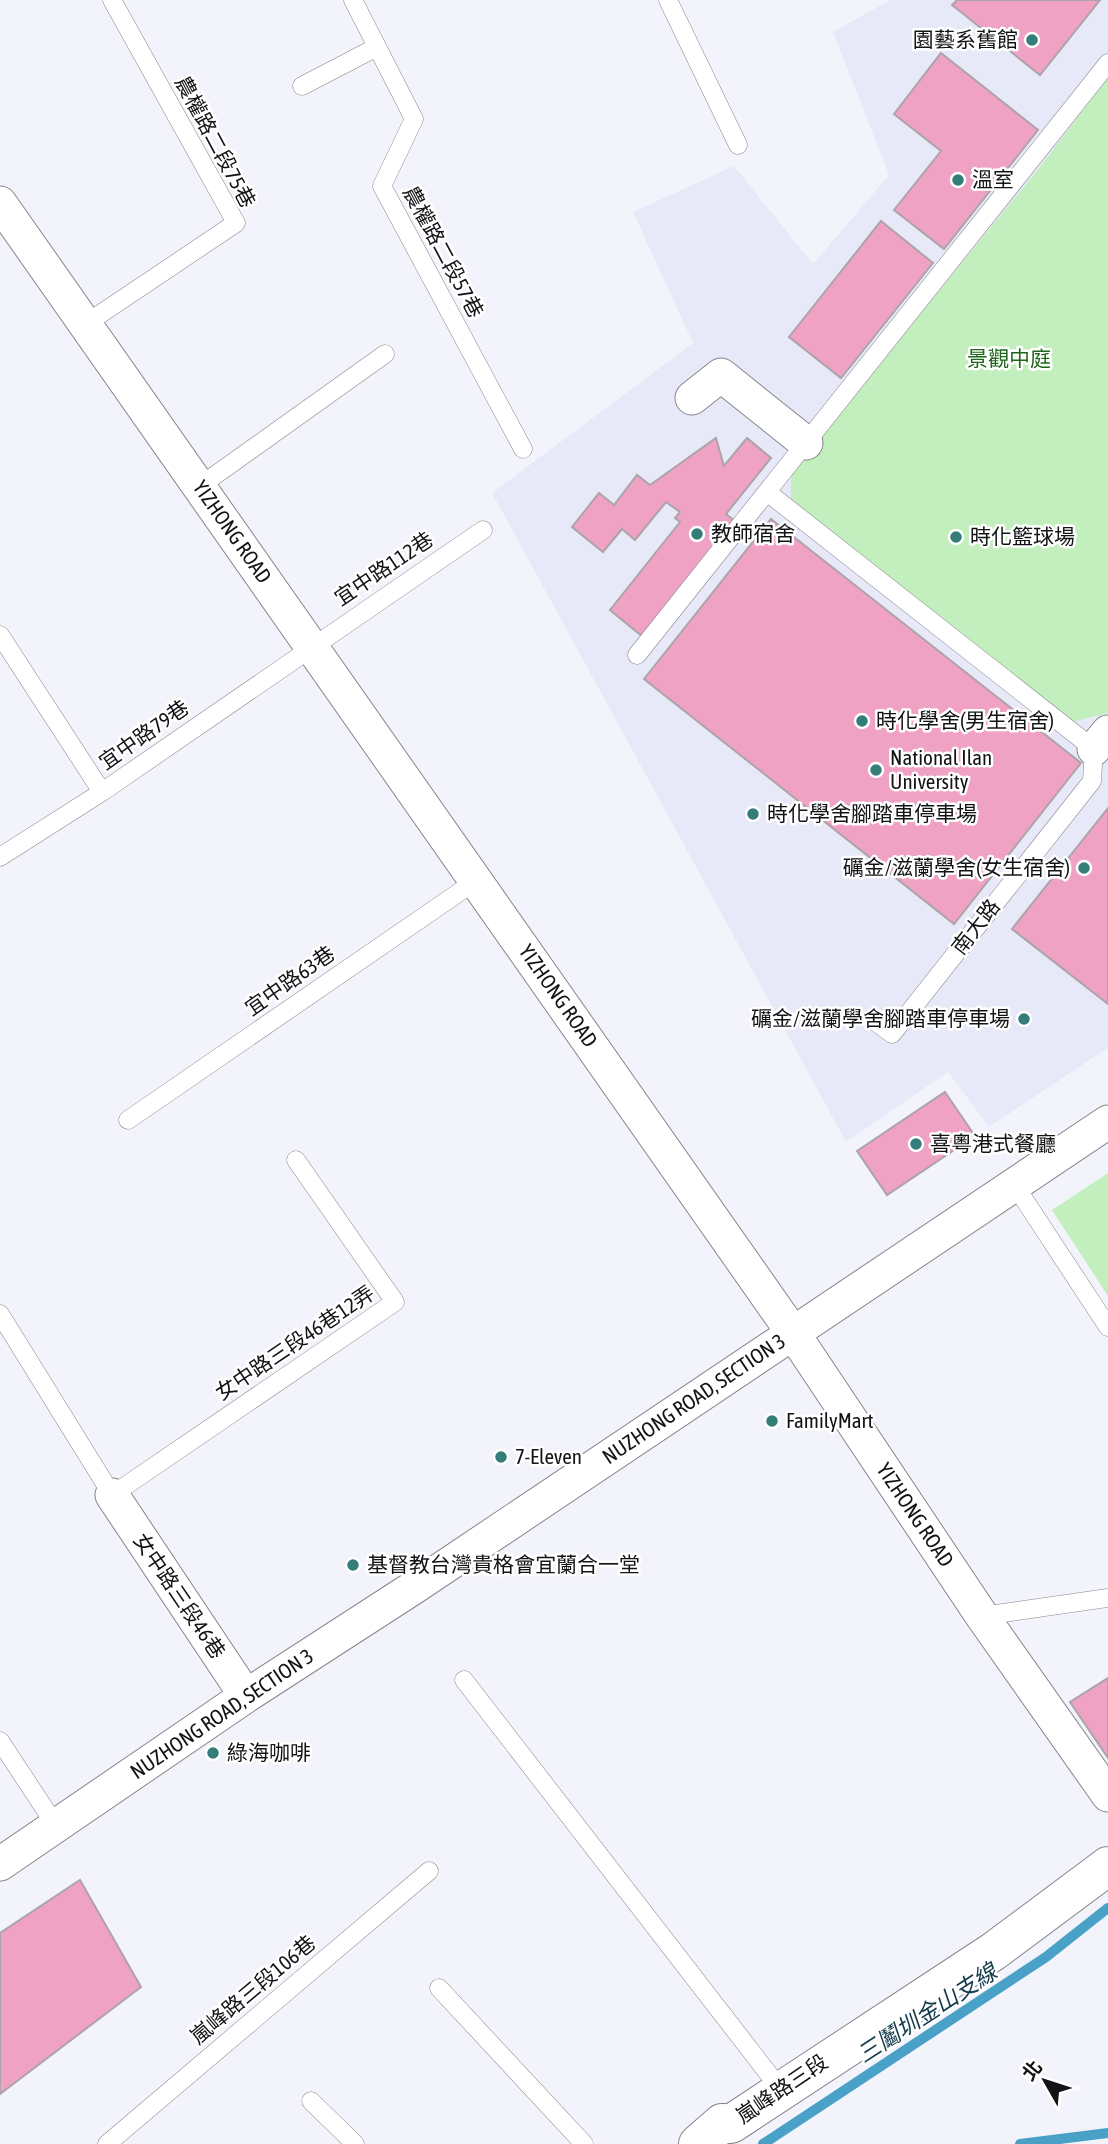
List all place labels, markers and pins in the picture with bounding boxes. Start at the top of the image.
place label: 園藝系舊館 [913,27,1018,51]
marker: 園藝系舊館 [1024,32,1040,48]
place label: 溫室 [972,167,1014,191]
marker: 溫室 [950,172,966,188]
place label: 教師宿舍 [711,521,795,545]
place label: 時化籃球場 [970,524,1075,548]
marker: 教師宿舍 [689,526,705,542]
marker: 時化籃球場 [948,529,964,545]
place label: 時化學舍(男生宿舍) [876,708,1054,732]
marker: 時化學舍(男生宿舍) [854,713,870,729]
place label: National Ilan University [890,745,992,793]
marker: National Ilan University [868,762,884,778]
place label: 時化學舍腳踏車停車場 [767,801,977,825]
marker: 時化學舍腳踏車停車場 [745,806,761,822]
place label: 礪金/滋蘭學舍(女生宿舍) [843,855,1070,879]
marker: 礪金/滋蘭學舍(女生宿舍) [1076,860,1092,876]
place label: 礪金/滋蘭學舍腳踏車停車場 [751,1006,1010,1030]
marker: 礪金/滋蘭學舍腳踏車停車場 [1016,1011,1032,1027]
place label: 喜粵港式餐廳 [930,1131,1056,1155]
marker: 喜粵港式餐廳 [908,1136,924,1152]
place label: FamilyMart [786,1408,874,1432]
marker: FamilyMart [764,1413,780,1429]
place label: 7-Eleven [515,1444,582,1468]
marker: 7-Eleven [493,1449,509,1465]
place label: 基督教台灣貴格會宜蘭合一堂 [367,1552,640,1576]
marker: 基督教台灣貴格會宜蘭合一堂 [345,1557,361,1573]
place label: 綠海咖啡 [227,1740,311,1764]
marker: 綠海咖啡 [205,1745,221,1761]

